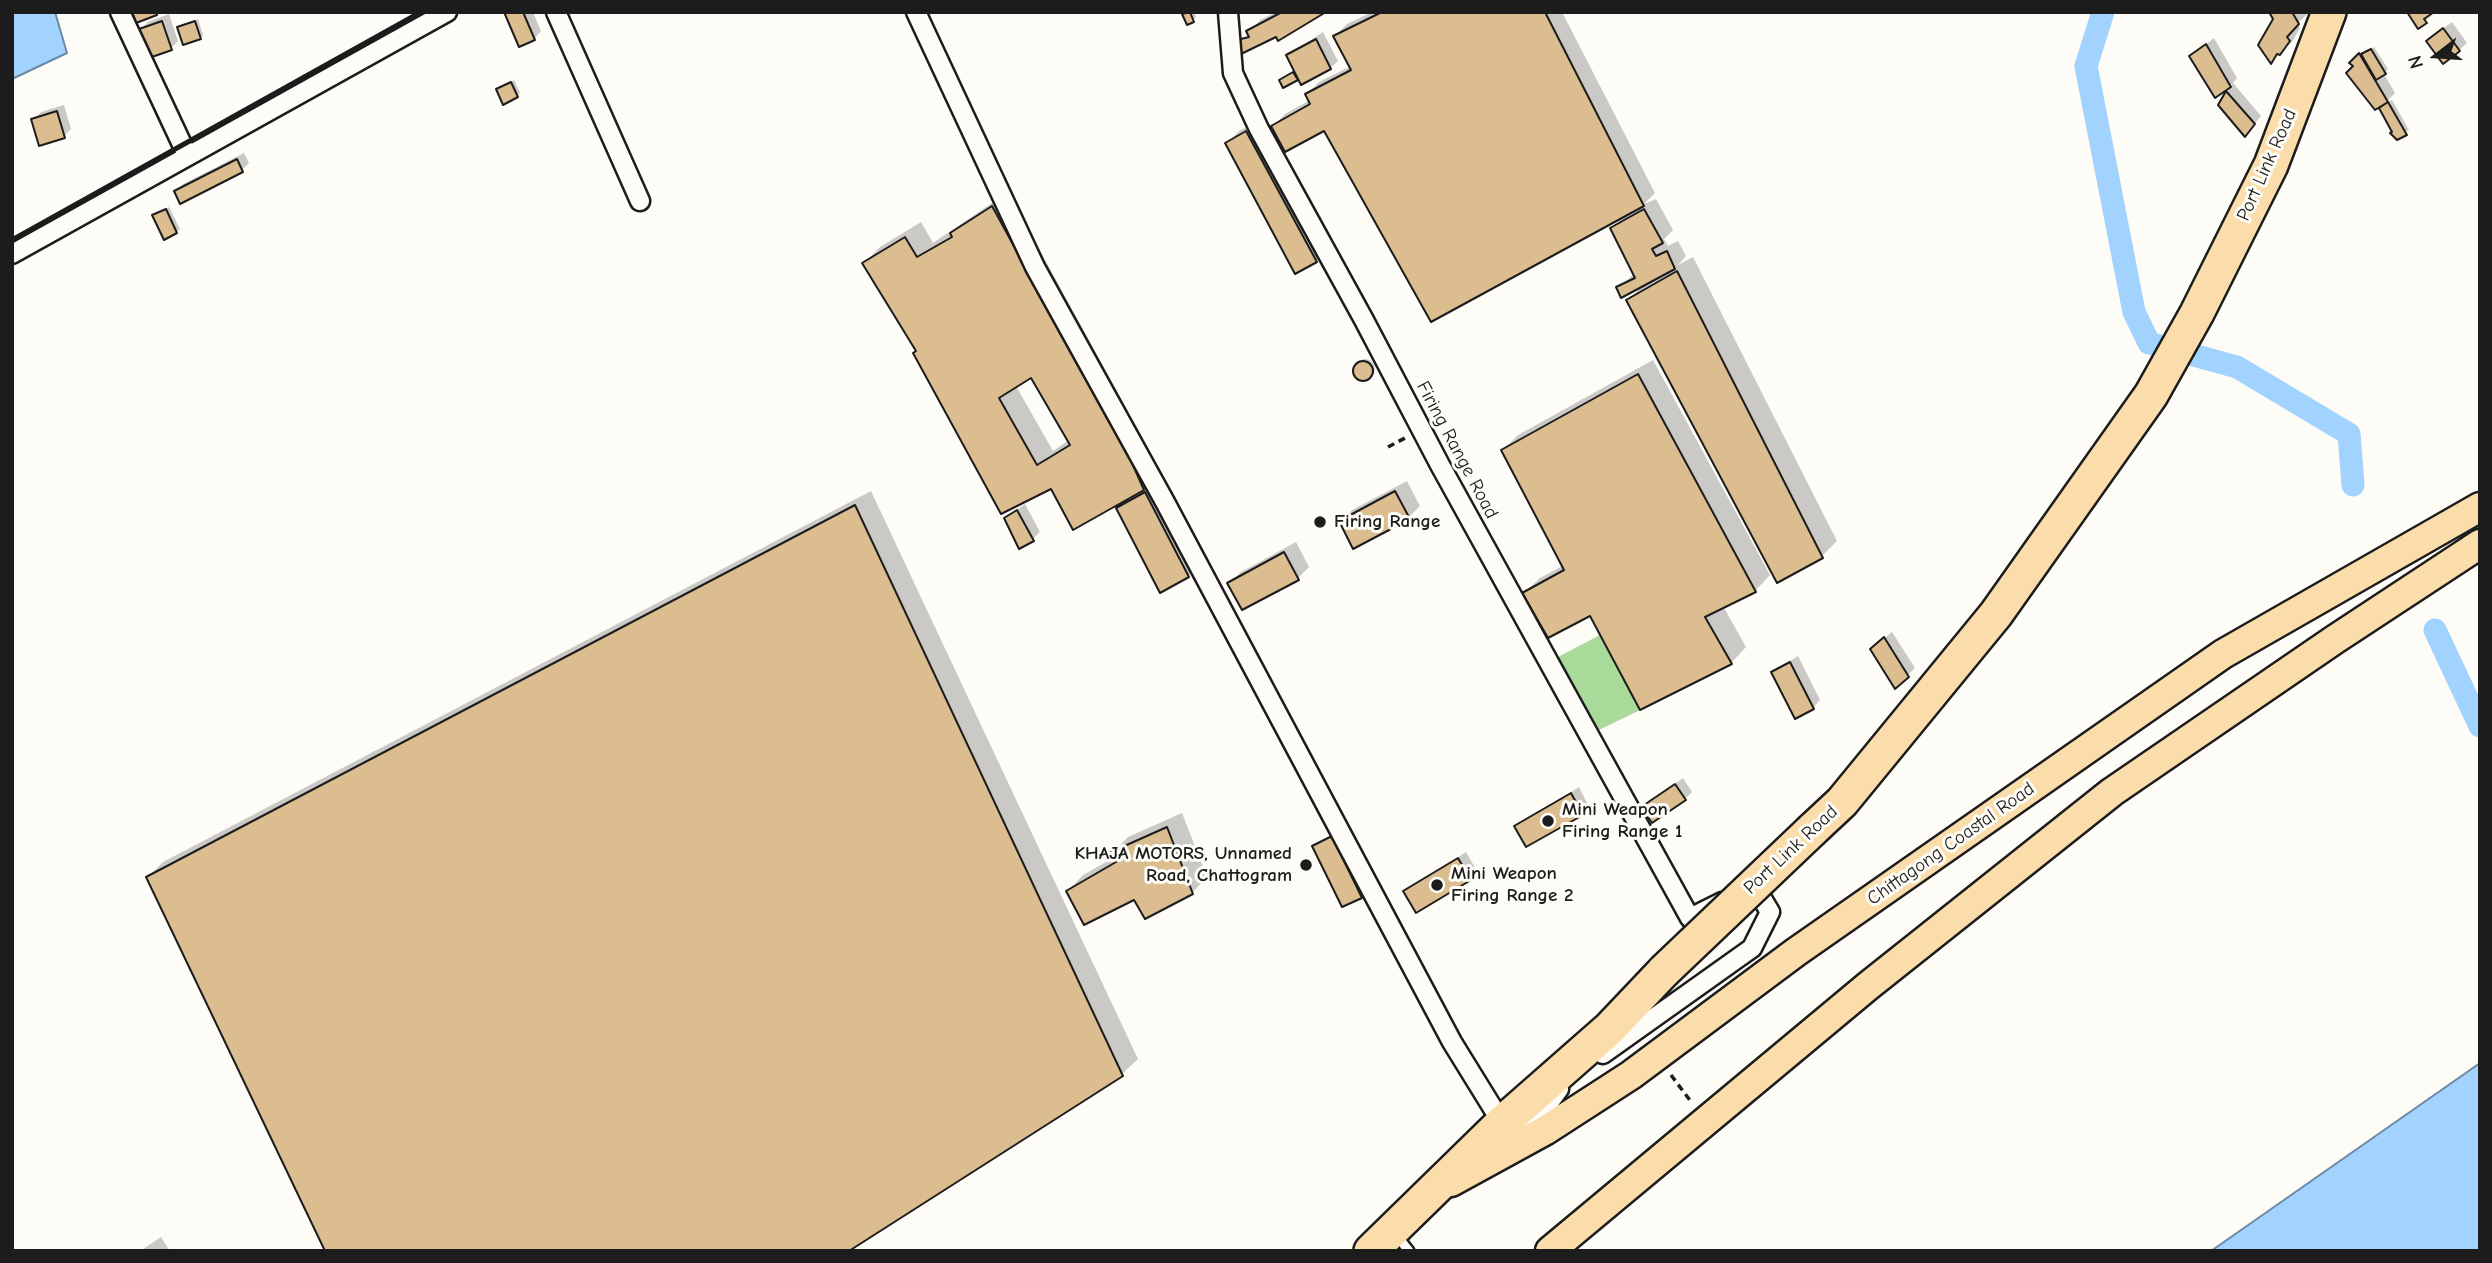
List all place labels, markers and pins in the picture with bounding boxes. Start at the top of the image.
place label: Firing Range [1334,511,1440,533]
marker: Firing Range [1312,514,1328,530]
place label: Mini Weapon Firing Range 1 [1562,799,1682,843]
marker: Mini Weapon Firing Range 1 [1540,813,1556,829]
place label: KHAJA MOTORS, Unnamed Road, Chattogram [1074,843,1292,887]
marker: KHAJA MOTORS, Unnamed Road, Chattogram [1298,857,1314,873]
place label: Mini Weapon Firing Range 2 [1451,863,1573,907]
marker: Mini Weapon Firing Range 2 [1429,877,1445,893]

